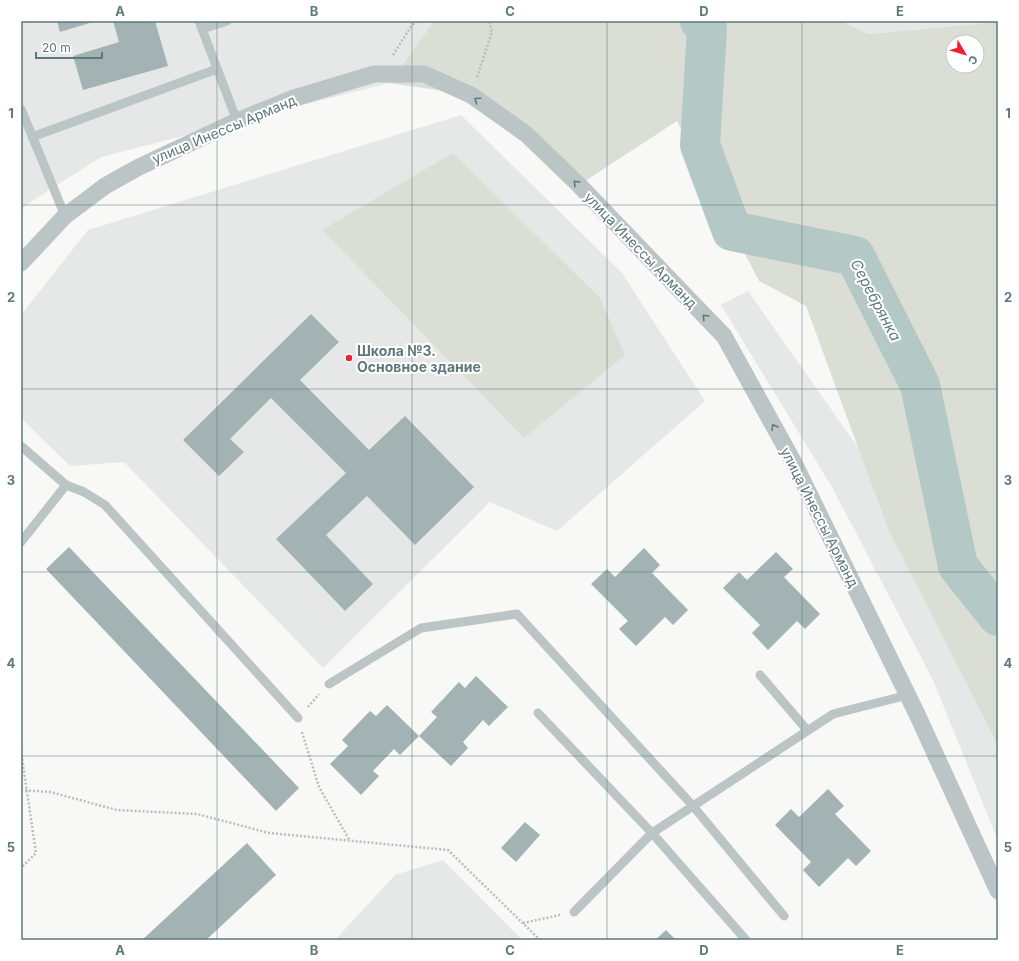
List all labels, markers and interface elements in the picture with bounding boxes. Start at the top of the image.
text: A [115,3,125,19]
text: B [310,3,319,19]
text: C [505,3,515,19]
text: D [699,3,709,19]
text: E [896,3,904,19]
scale bar [36,34,102,60]
north arrow [945,34,985,74]
text: 20 m [42,40,71,55]
text: С [965,53,981,68]
street label: улица Инессы Арманд [149,91,299,167]
one-way arrow [474,97,481,105]
text: 1 [8,105,14,121]
text: 1 [1005,105,1011,121]
one-way arrow [573,180,581,188]
street label: улица Инессы Арманд [581,188,701,312]
water label: Серебрянка [846,256,906,344]
text: 2 [7,289,15,305]
text: 2 [1004,289,1012,305]
one-way arrow [702,314,710,322]
place label: Школа №3. Основное здание [357,342,481,375]
marker: Школа №3. Основное здание [344,353,354,363]
one-way arrow [771,423,778,431]
street label: улица Инессы Арманд [777,444,863,590]
text: 3 [7,472,15,488]
text: 3 [1004,472,1012,488]
text: 4 [7,655,16,671]
text: 4 [1004,655,1013,671]
text: 5 [7,839,15,855]
text: 5 [1004,839,1012,855]
text: A [115,942,125,958]
text: B [310,942,319,958]
text: C [505,942,515,958]
text: D [699,942,709,958]
text: E [896,942,904,958]

